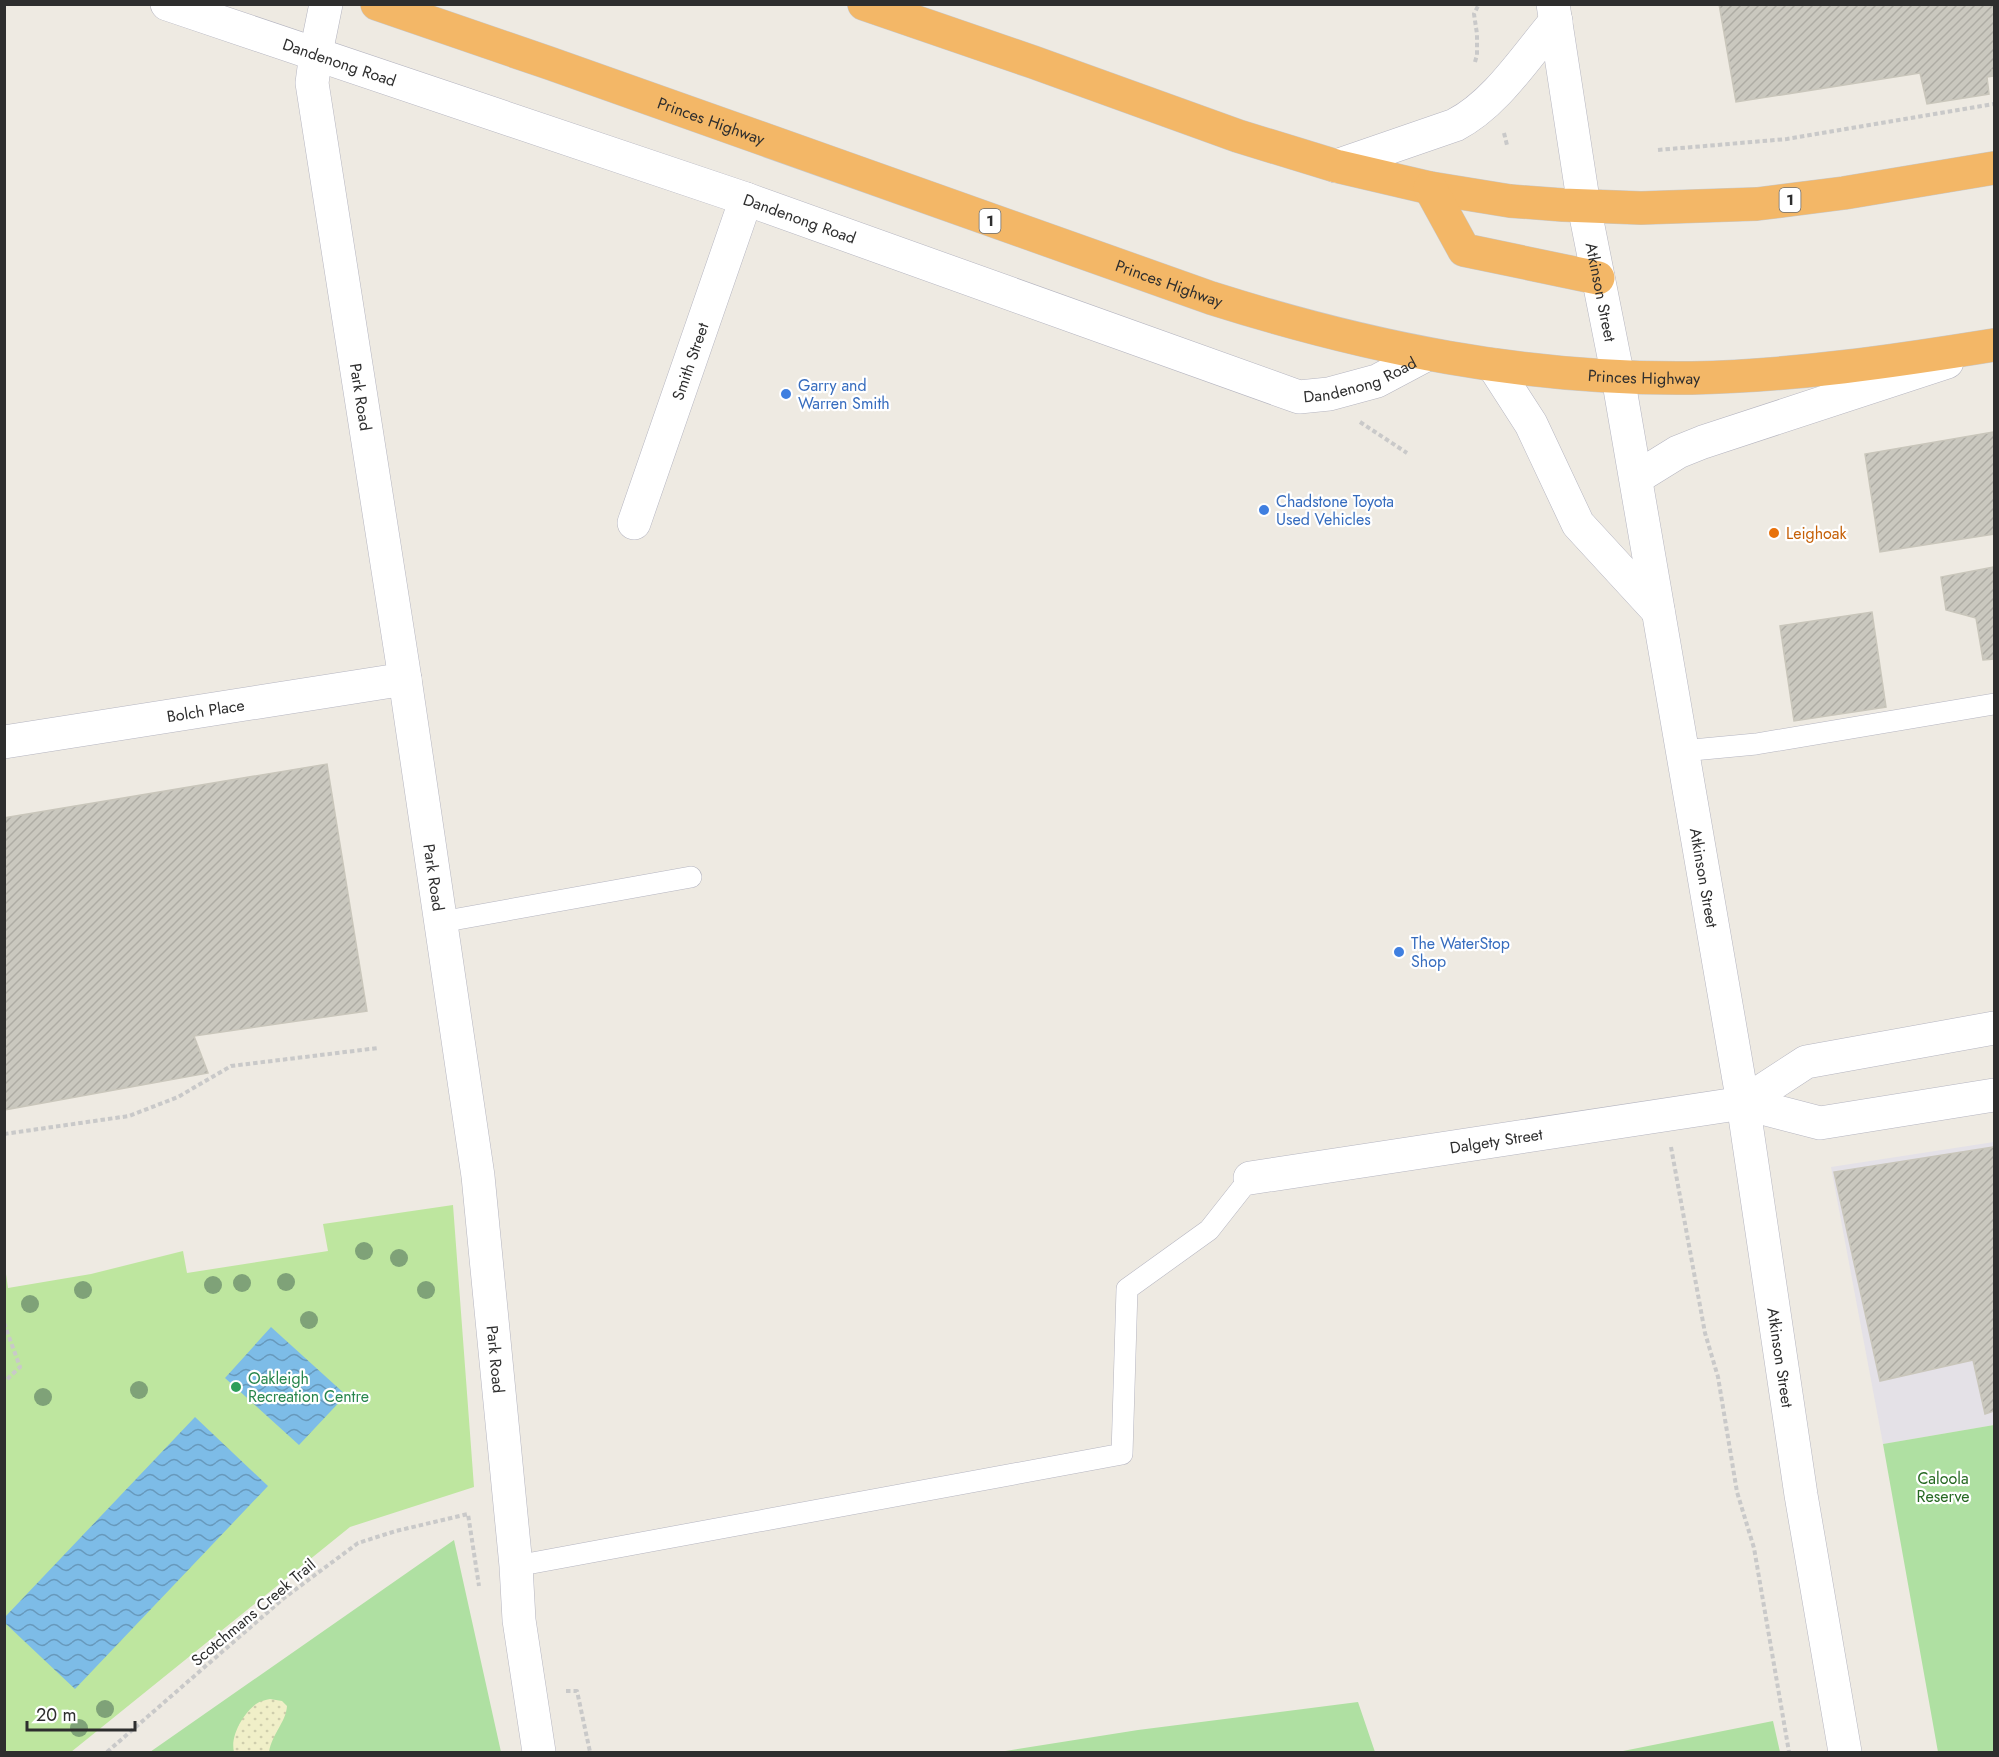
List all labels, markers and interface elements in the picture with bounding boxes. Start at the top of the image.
street label: Dandenong Road [280,33,399,92]
street label: Princes Highway [654,91,769,151]
street label: Dandenong Road [740,188,859,249]
road number: 1 [1780,188,1800,212]
road number: 1 [980,209,1000,233]
street label: Atkinson Street [1580,240,1622,344]
street label: Princes Highway [1112,254,1227,313]
street label: Smith Street [666,319,714,403]
street label: Dandenong Road [1302,351,1421,408]
street label: Park Road [344,362,377,432]
street label: Princes Highway [1587,364,1701,390]
place label: Garry and Warren Smith [798,374,890,415]
marker: Garry and Warren Smith [779,387,793,401]
place label: Chadstone Toyota Used Vehicles [1276,490,1394,531]
marker: Chadstone Toyota Used Vehicles [1257,503,1271,517]
place label: Leighoak [1786,522,1848,545]
marker: Leighoak [1767,526,1781,540]
street label: Bolch Place [165,693,246,728]
street label: Atkinson Street [1684,826,1724,929]
street label: Park Road [417,842,450,913]
place label: The WaterStop Shop [1411,932,1510,973]
marker: The WaterStop Shop [1392,945,1406,959]
street label: Dalgety Street [1448,1123,1544,1159]
street label: Atkinson Street [1761,1306,1799,1409]
street label: Park Road [481,1324,510,1394]
place label: Oakleigh Recreation Centre [248,1367,369,1408]
marker: Oakleigh Recreation Centre [229,1380,243,1394]
park label: Caloola Reserve [1917,1467,1969,1508]
street label: Scotchmans Creek Trail [186,1553,321,1672]
scale bar [27,1694,135,1732]
text: 20 m [36,1702,76,1728]

